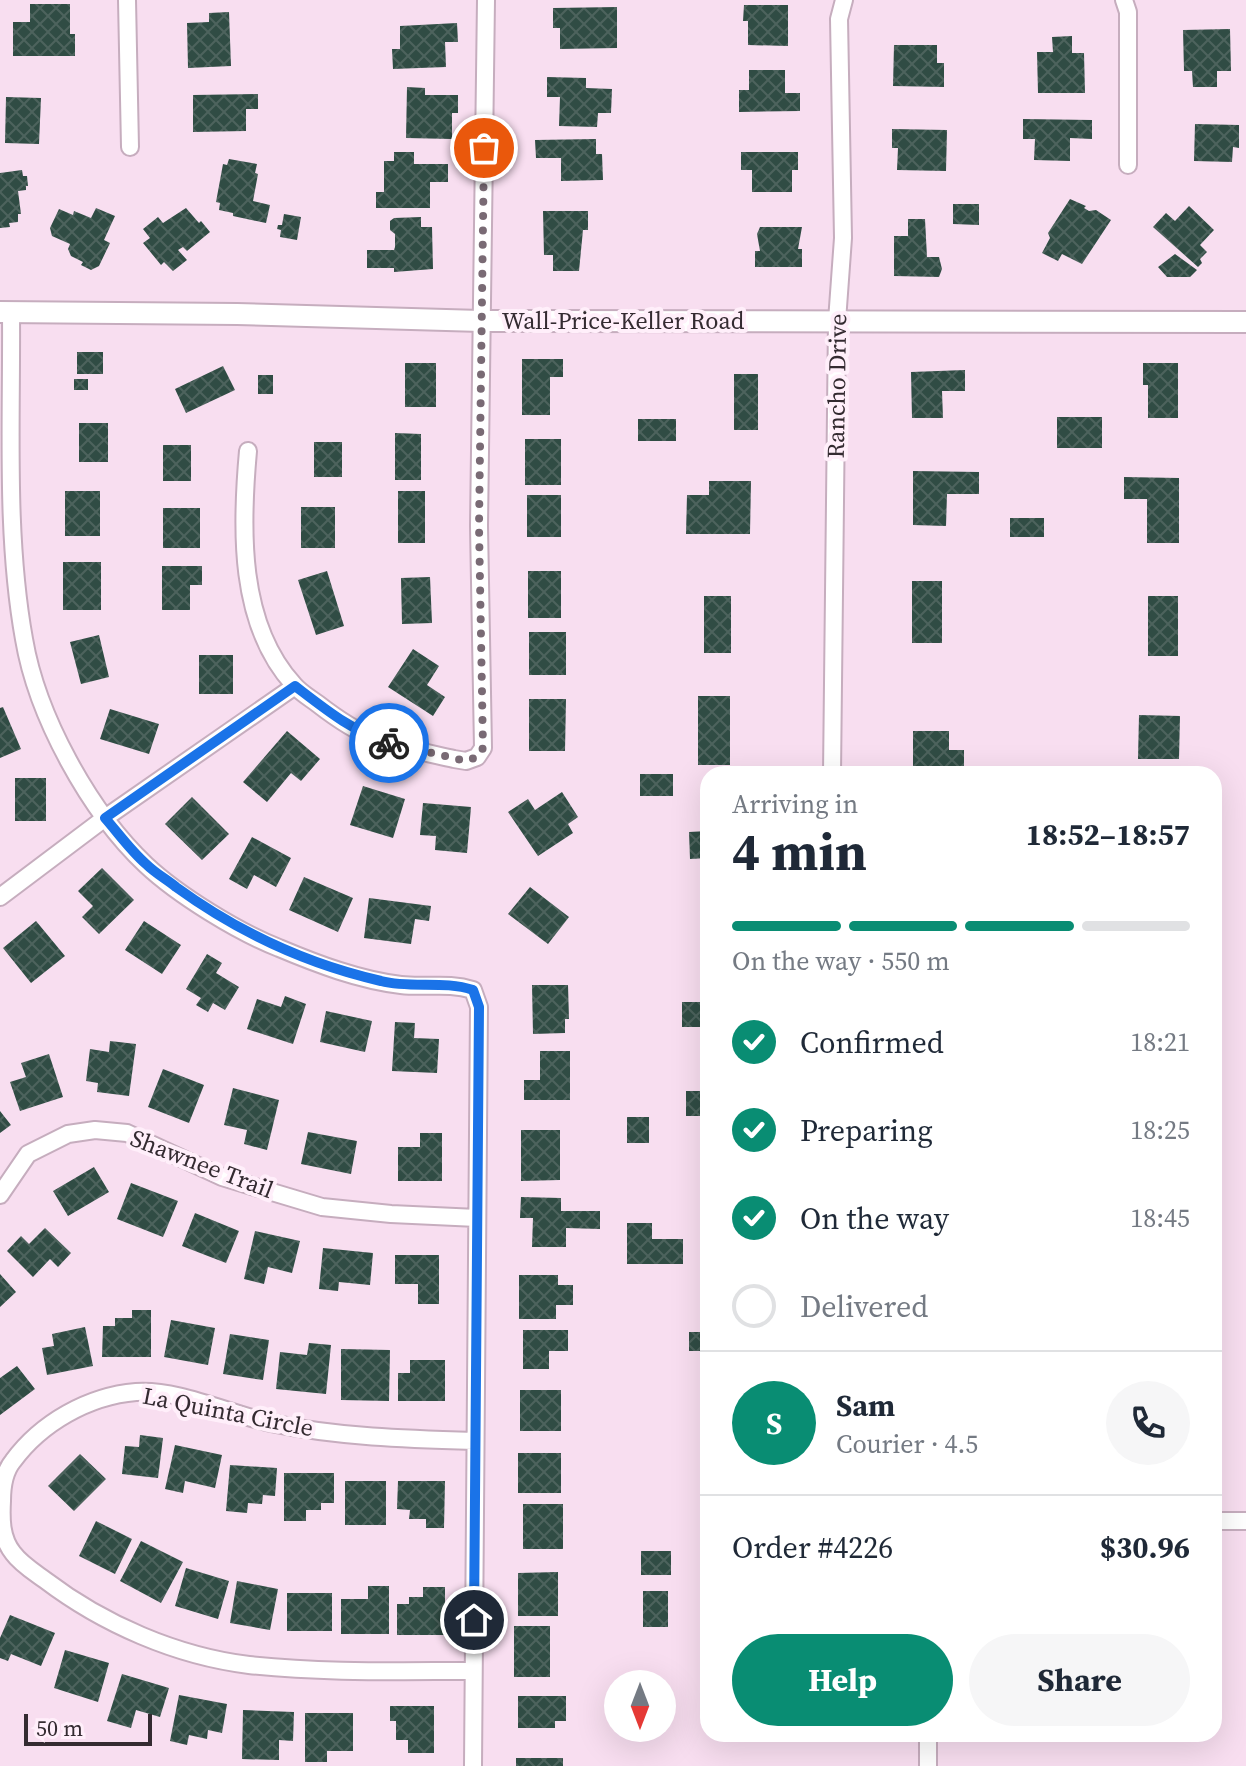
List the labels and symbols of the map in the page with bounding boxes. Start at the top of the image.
pin [450,114,518,182]
street label: Wall-Price-Keller Road [502,304,745,337]
street label: Rancho Drive [819,313,854,459]
courier [349,703,429,783]
street label: Shawnee Trail [126,1121,279,1206]
street label: La Quinta Circle [140,1379,316,1444]
pin [440,1586,508,1654]
north arrow [604,1670,676,1742]
scale bar [24,1710,152,1746]

